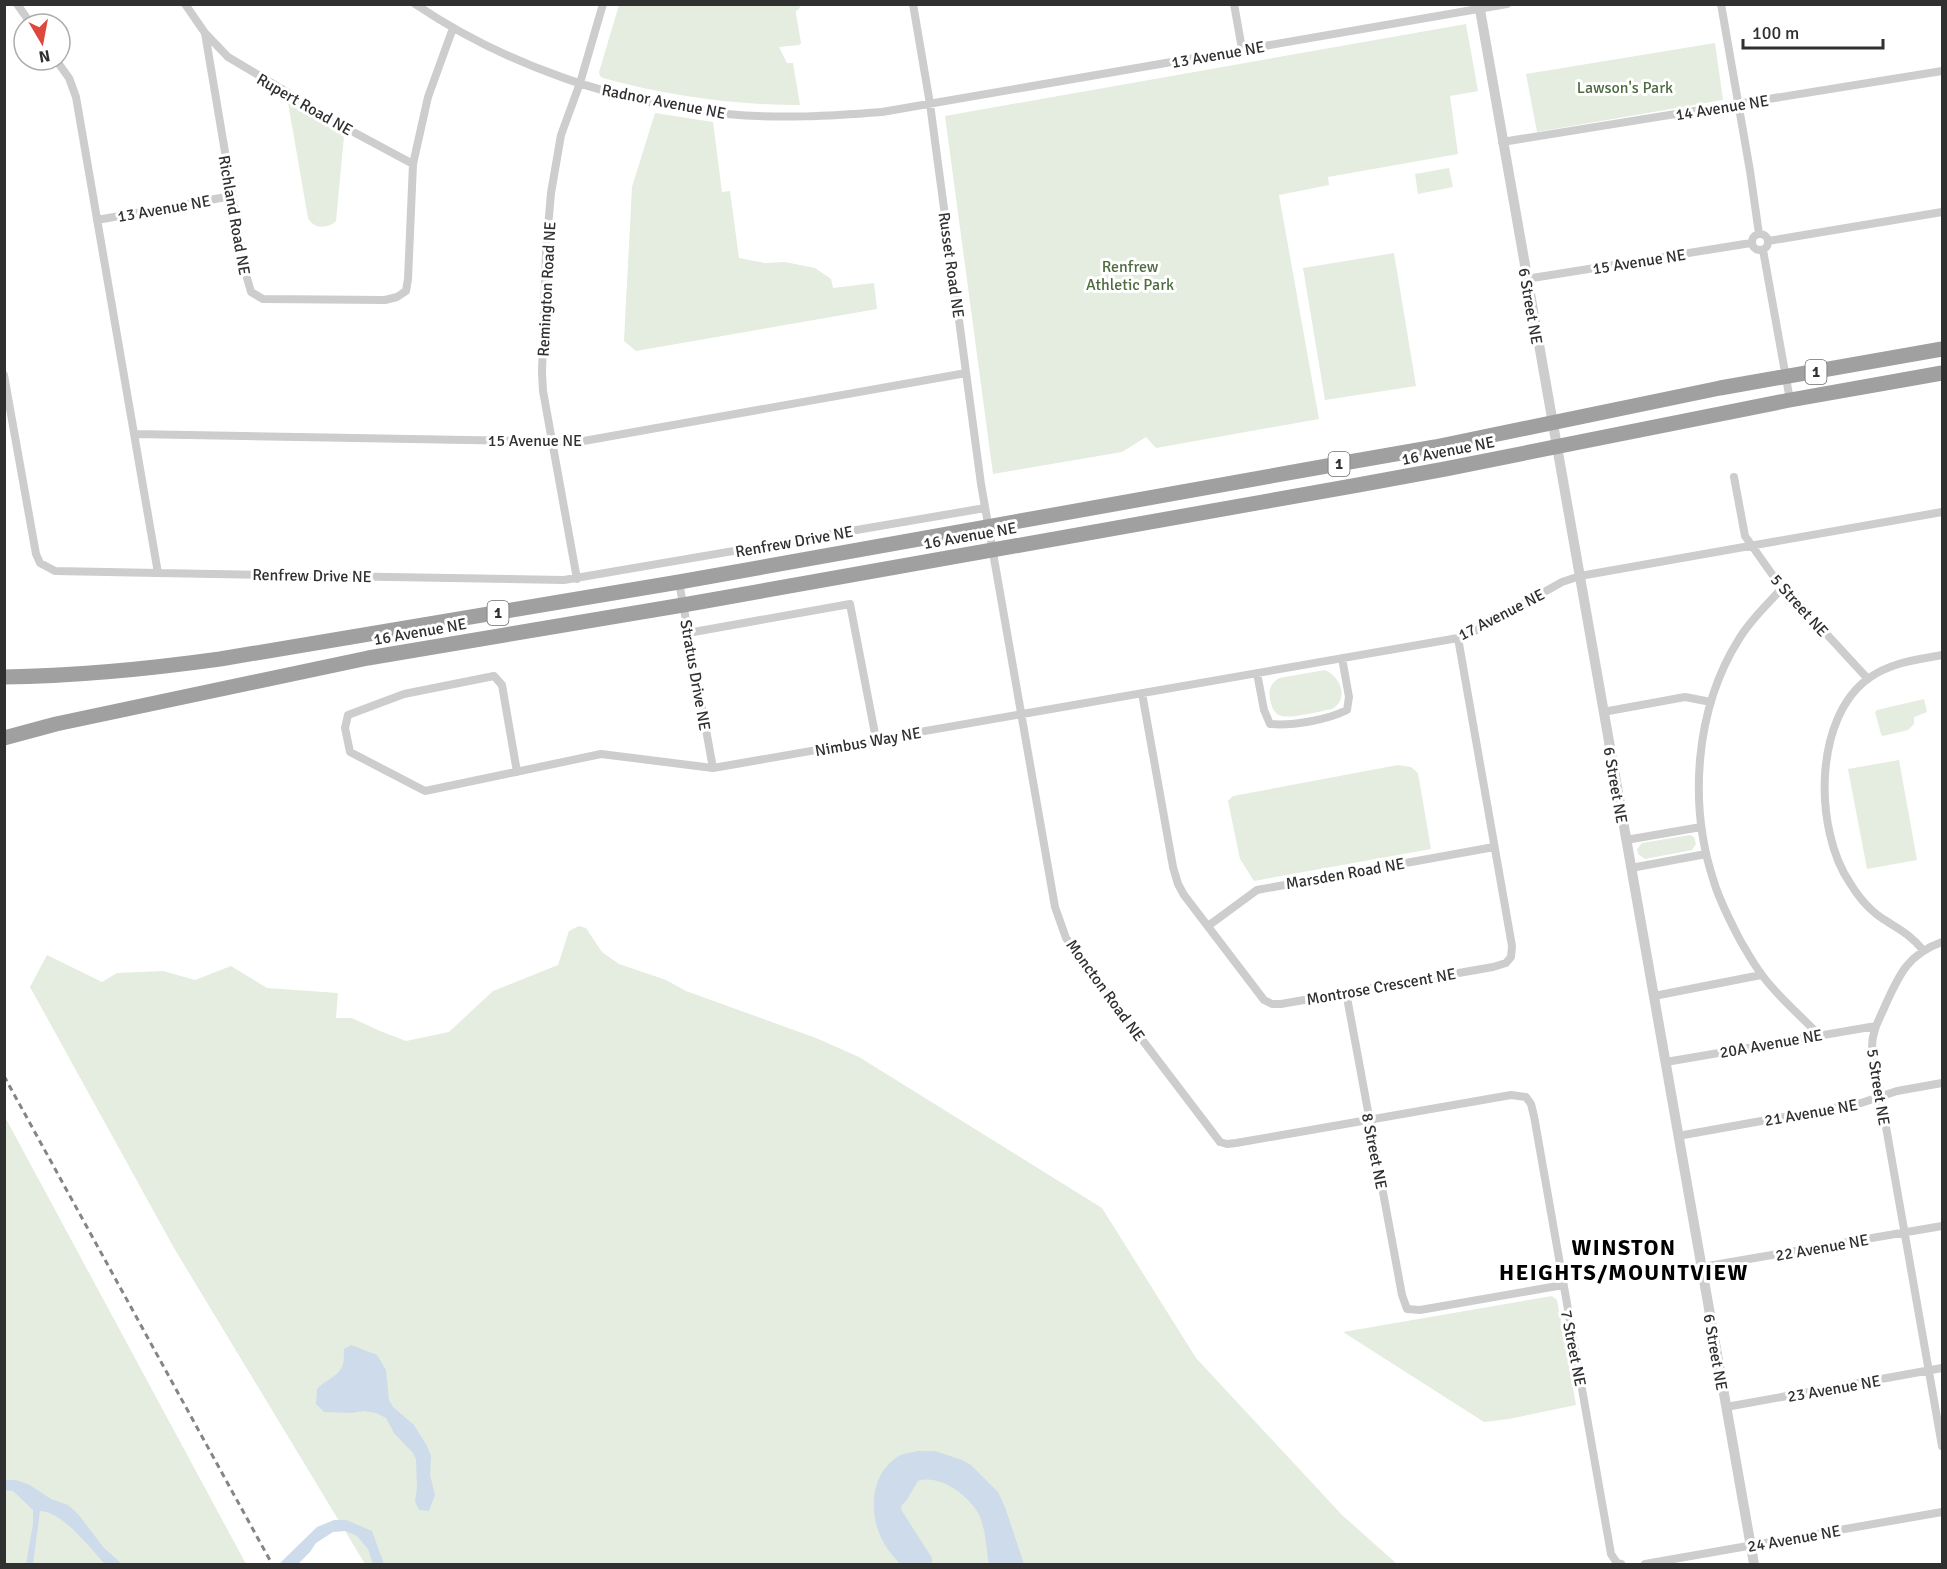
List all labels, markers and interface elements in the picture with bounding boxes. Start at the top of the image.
north arrow [12,12,72,72]
scale bar [1743,12,1882,50]
text: 100 m [1752,22,1799,44]
street label: 13 Avenue NE [1170,37,1266,73]
text: N [37,45,52,67]
street label: Rupert Road NE [253,69,356,140]
park label: Lawson's Park [1577,78,1673,98]
street label: Radnor Avenue NE [600,80,728,124]
street label: 14 Avenue NE [1674,91,1770,125]
street label: Richland Road NE [214,154,254,277]
street label: 13 Avenue NE [116,191,212,227]
street label: Russet Road NE [934,211,968,319]
street label: Remington Road NE [533,221,561,357]
street label: 15 Avenue NE [1591,245,1687,279]
park label: Renfrew Athletic Park [1086,257,1174,295]
street label: 6 Street NE [1513,266,1547,346]
road number: 1 [1806,360,1826,384]
street label: 15 Avenue NE [488,431,582,451]
street label: 16 Avenue NE [1400,432,1496,470]
road number: 1 [1328,452,1350,476]
street label: 16 Avenue NE [922,518,1018,554]
street label: Renfrew Drive NE [734,522,855,562]
street label: Renfrew Drive NE [252,565,372,587]
street label: 5 Street NE [1766,570,1833,641]
street label: 17 Avenue NE [1455,585,1548,645]
road number: 1 [488,601,508,625]
street label: 16 Avenue NE [372,614,468,650]
street label: Stratus Drive NE [675,618,715,732]
street label: Nimbus Way NE [813,723,923,761]
street label: 6 Street NE [1598,745,1632,825]
street label: Marsden Road NE [1284,854,1406,894]
street label: Moncton Road NE [1061,936,1149,1046]
street label: Montrose Crescent NE [1305,964,1458,1010]
street label: 20A Avenue NE [1718,1025,1824,1063]
street label: 5 Street NE [1862,1047,1894,1127]
street label: 21 Avenue NE [1763,1095,1859,1131]
street label: 8 Street NE [1357,1111,1391,1191]
street label: 22 Avenue NE [1774,1230,1870,1266]
district label: WINSTON HEIGHTS/MOUNTVIEW [1499,1234,1749,1286]
street label: 7 Street NE [1556,1308,1590,1388]
street label: 6 Street NE [1698,1312,1732,1392]
street label: 23 Avenue NE [1786,1371,1882,1407]
street label: 24 Avenue NE [1746,1521,1842,1557]

